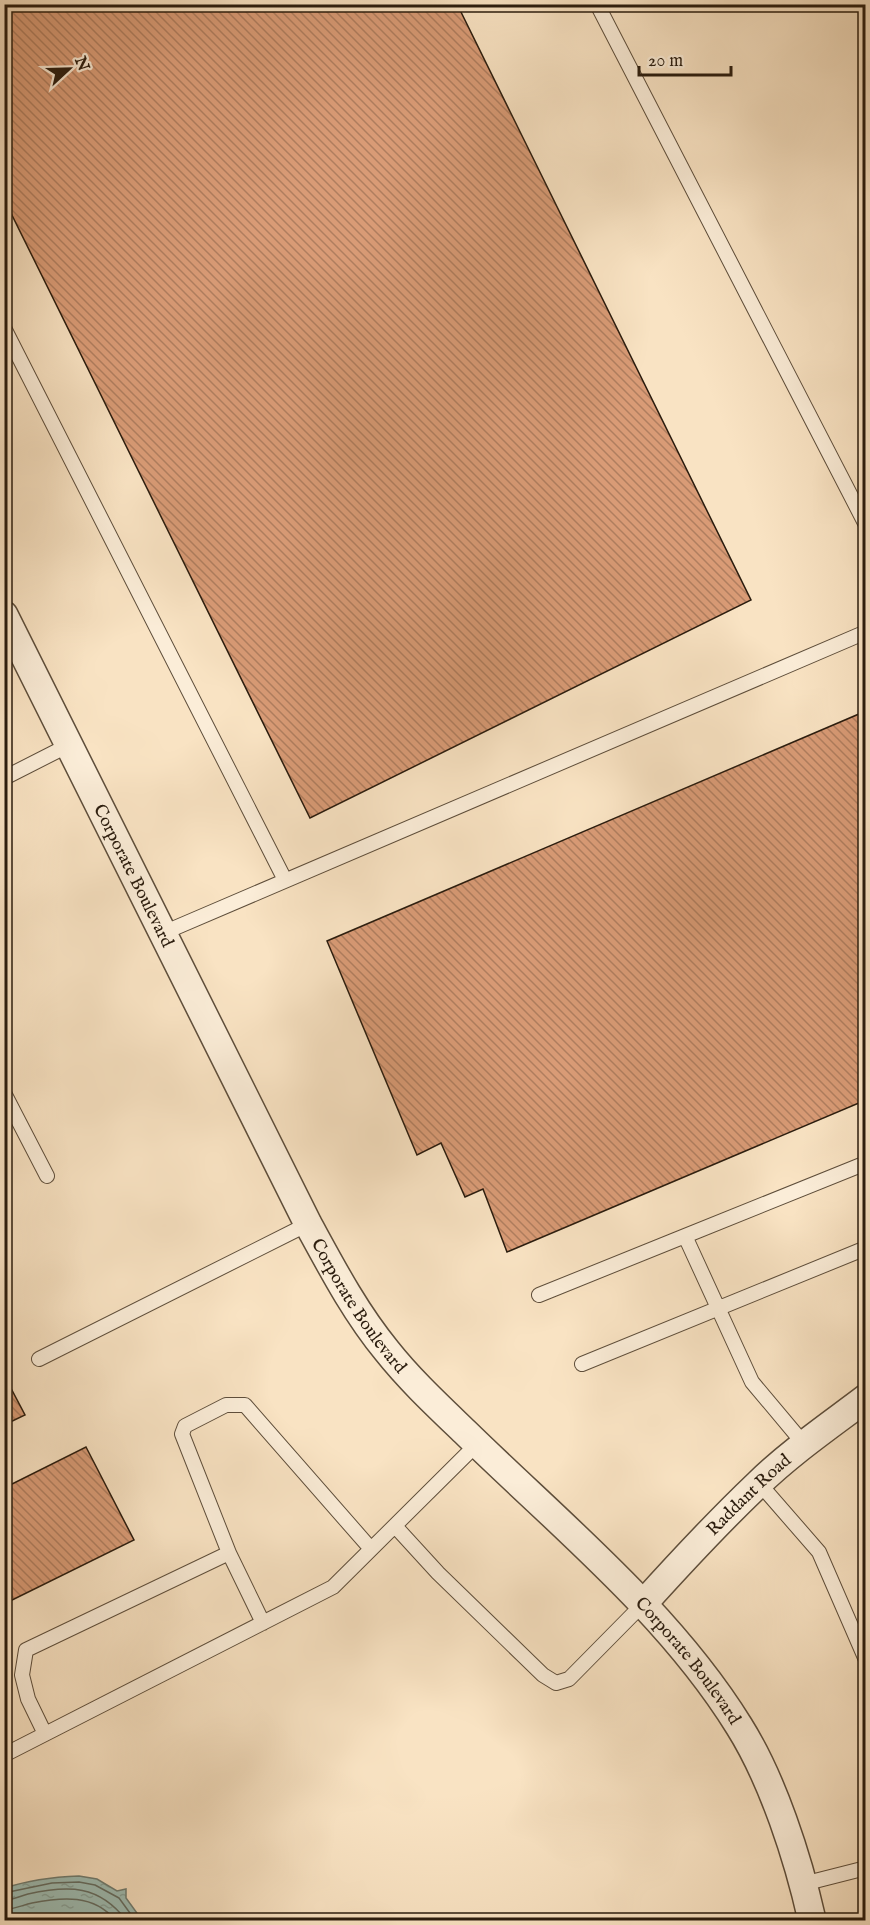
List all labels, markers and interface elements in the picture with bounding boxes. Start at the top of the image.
north arrow [39,39,99,99]
scale bar [639,39,730,77]
text: 20 m [648,50,683,73]
text: N [69,53,93,74]
street label: Corporate Boulevard [87,801,178,952]
street label: Corporate Boulevard [305,1235,411,1379]
street label: Raddant Road [702,1449,797,1541]
street label: Corporate Boulevard [629,1593,745,1730]

